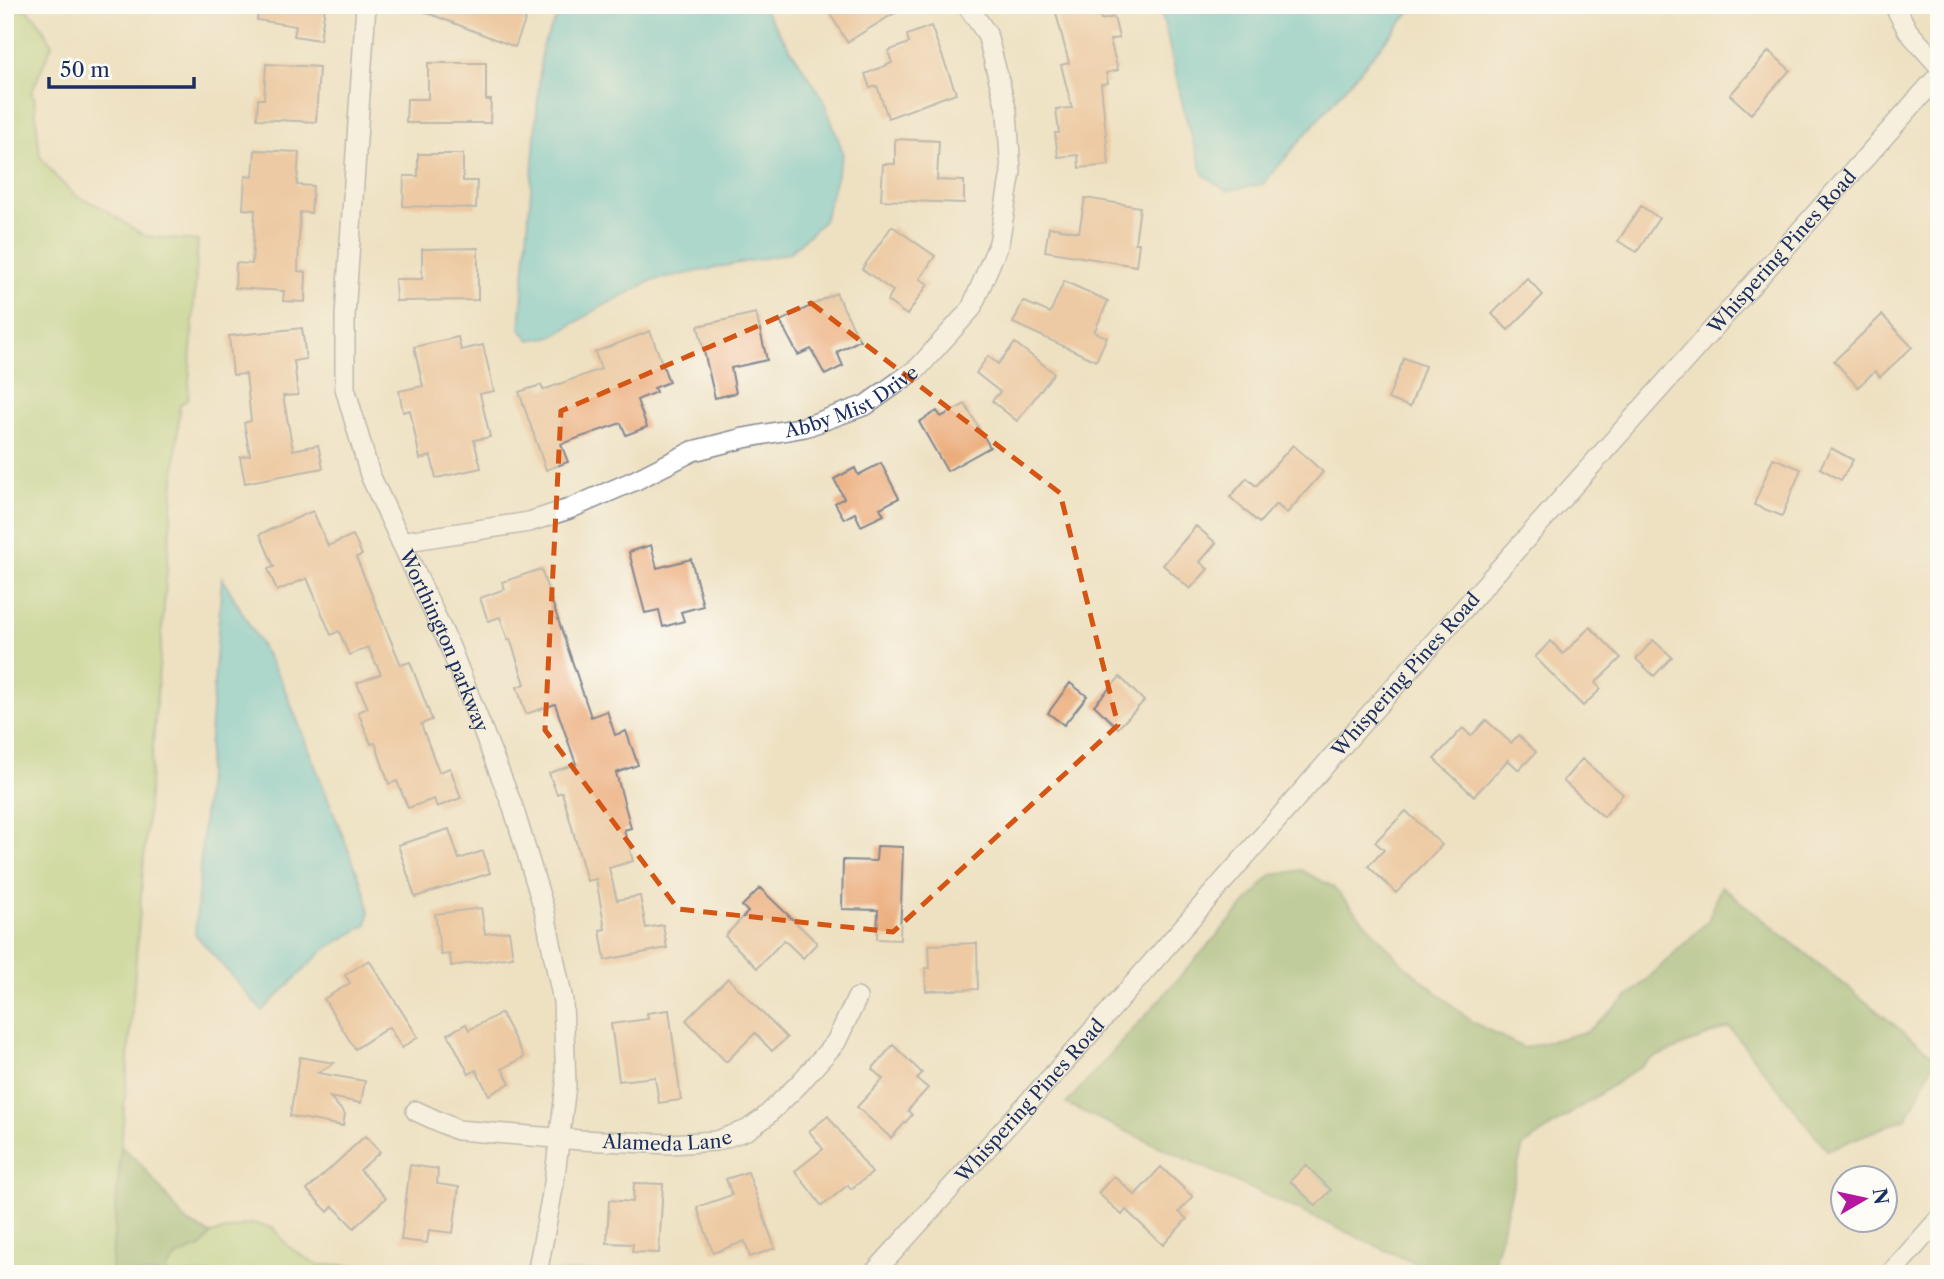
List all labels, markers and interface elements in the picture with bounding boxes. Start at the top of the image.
scale bar [49,46,194,90]
text: 50 m [60,57,110,82]
street label: Whispering Pines Road [1702,165,1861,339]
street label: Abby Mist Drive [782,360,922,442]
street label: Worthington parkway [394,545,494,736]
street label: Whispering Pines Road [1326,587,1485,762]
street label: Whispering Pines Road [950,1014,1109,1187]
street label: Alameda Lane [601,1125,735,1156]
north arrow [1828,1164,1898,1234]
text: N [1868,1186,1893,1206]

